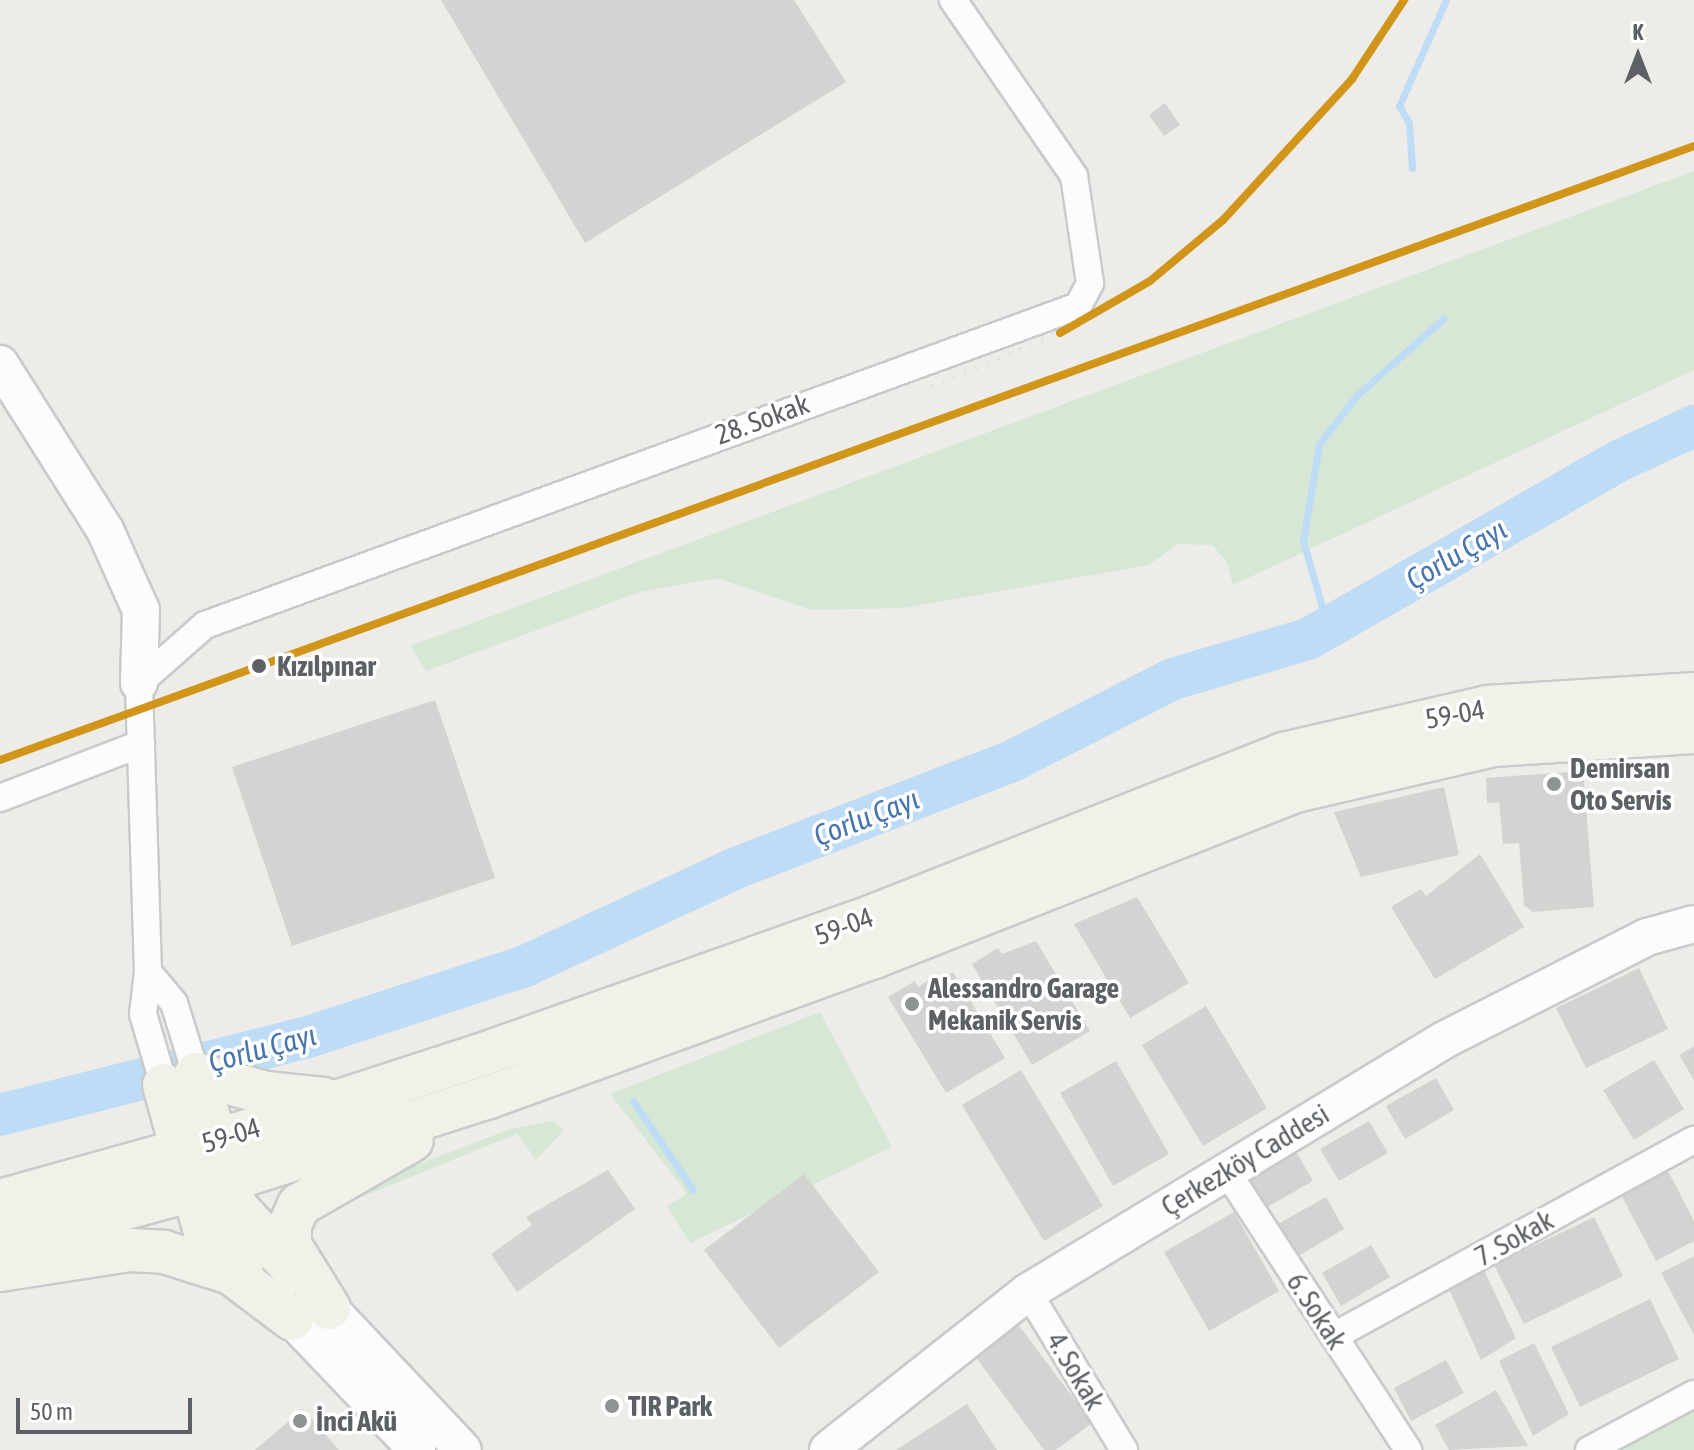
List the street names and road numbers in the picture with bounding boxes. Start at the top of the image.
street label: 28. Sokak [710,387,814,451]
street label: 59-04 [1423,692,1487,736]
street label: 59-04 [810,900,878,952]
street label: Çerkezköy Caddesi [1155,1097,1335,1223]
street label: 59-04 [198,1110,264,1160]
street label: 7. Sokak [1469,1203,1559,1273]
street label: 6. Sokak [1280,1266,1354,1356]
street label: 4. Sokak [1040,1326,1112,1416]

